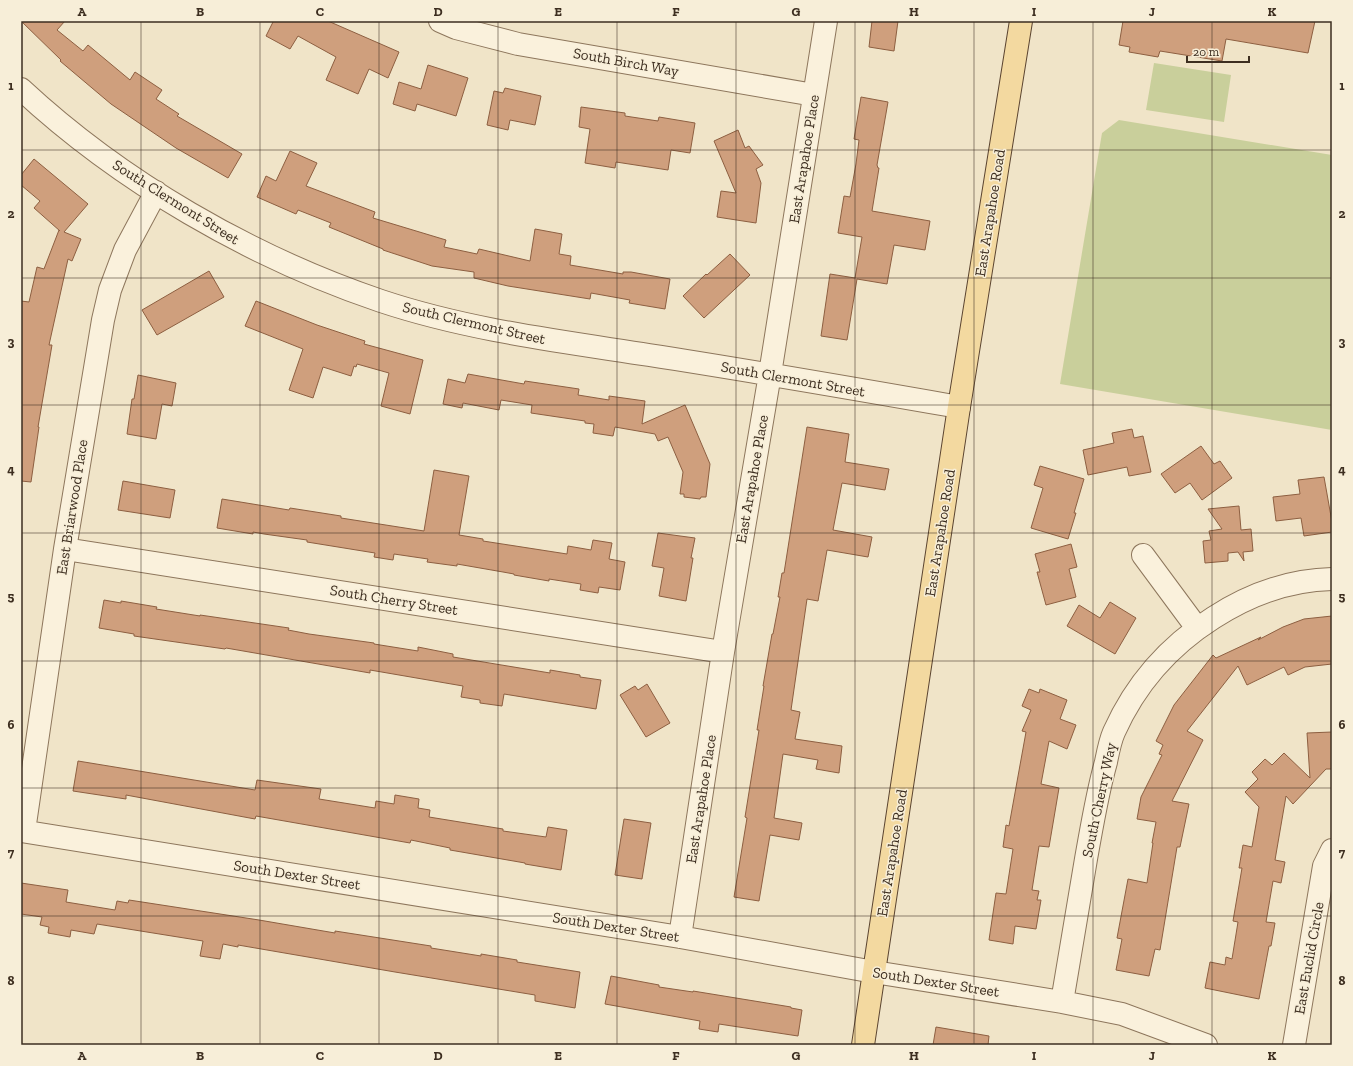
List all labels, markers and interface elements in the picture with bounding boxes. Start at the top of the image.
text: A [78,4,87,19]
text: B [196,4,204,19]
text: C [316,4,324,19]
text: D [433,4,443,19]
text: E [554,4,562,19]
text: F [672,4,680,19]
text: G [792,4,801,19]
text: H [909,4,919,19]
text: I [1032,4,1037,19]
text: J [1149,4,1155,19]
text: K [1268,4,1277,19]
scale bar [1187,38,1249,64]
street label: South Birch Way [572,44,681,80]
text: 20 m [1193,45,1220,59]
text: 1 [8,78,14,93]
text: 1 [1339,78,1345,93]
street label: East Arapahoe Place [785,93,823,225]
street label: East Arapahoe Road [971,147,1009,278]
street label: South Clermont Street [109,156,243,249]
text: 2 [8,206,15,221]
text: 2 [1339,206,1346,221]
street label: South Clermont Street [401,298,548,348]
text: 3 [8,334,15,349]
text: 3 [1339,334,1346,349]
street label: South Clermont Street [720,357,867,401]
street label: East Arapahoe Place [732,413,772,545]
street label: East Briarwood Place [52,438,92,576]
text: 4 [7,462,15,477]
text: 4 [1338,462,1346,477]
street label: East Arapahoe Road [921,467,959,598]
street label: South Cherry Street [329,581,460,619]
text: 5 [8,589,15,604]
text: 5 [1339,589,1346,604]
text: 6 [8,717,15,732]
text: 6 [1339,717,1346,732]
street label: East Arapahoe Place [682,733,720,865]
street label: South Cherry Way [1078,740,1120,859]
street label: East Arapahoe Road [873,787,911,918]
text: 7 [8,845,15,860]
text: 7 [1339,845,1346,860]
street label: South Dexter Street [232,856,362,894]
street label: East Euclid Circle [1290,900,1328,1016]
street label: South Dexter Street [551,908,681,946]
street label: South Dexter Street [871,963,1001,1001]
text: 8 [7,973,15,988]
text: 8 [1338,973,1346,988]
text: A [78,1048,87,1063]
text: B [196,1048,204,1063]
text: C [316,1048,324,1063]
text: D [433,1048,443,1063]
text: E [554,1048,562,1063]
text: F [672,1048,680,1063]
text: G [792,1048,801,1063]
text: H [909,1048,919,1063]
text: I [1032,1048,1037,1063]
text: J [1149,1048,1155,1063]
text: K [1268,1048,1277,1063]

